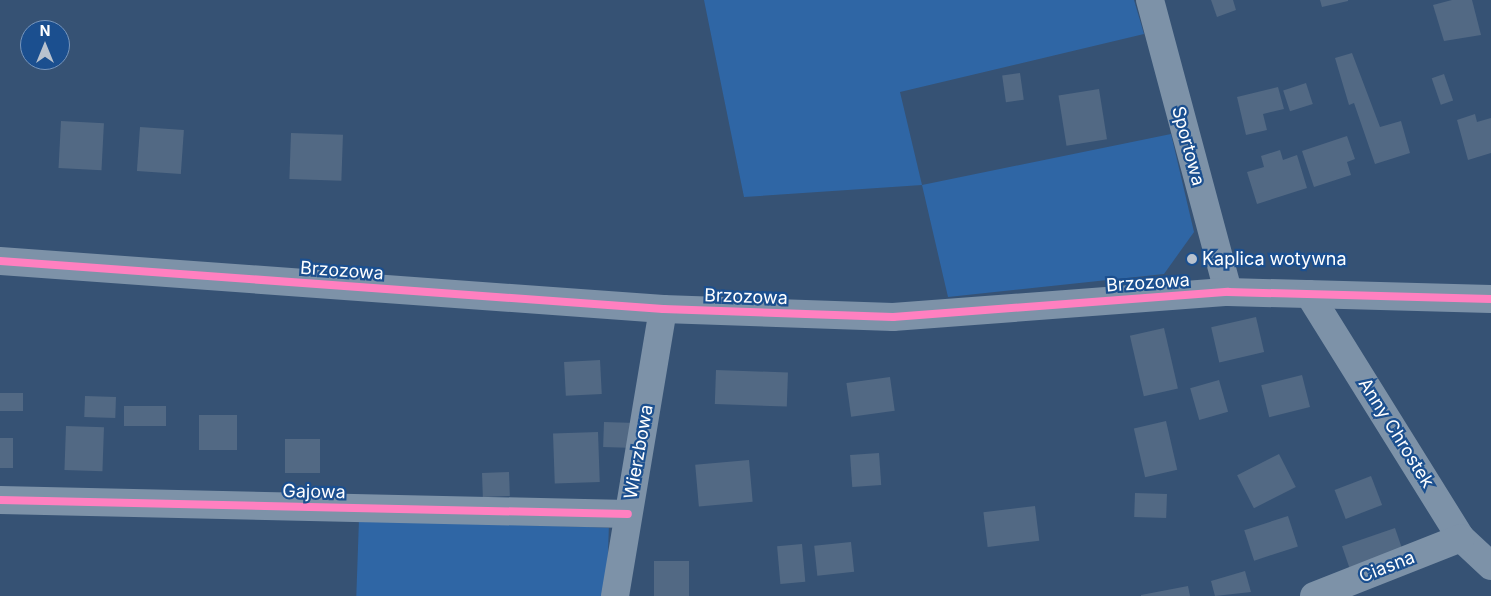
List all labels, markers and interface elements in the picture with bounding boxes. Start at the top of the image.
north arrow [20,20,70,70]
text: N [40,22,50,39]
street label: Sportowa [1167,104,1209,188]
place label: Kaplica wotywna [1202,248,1347,270]
marker: Kaplica wotywna [1186,253,1198,265]
street label: Brzozowa [299,257,385,285]
street label: Brzozowa [1105,269,1191,297]
street label: Brzozowa [704,285,788,309]
street label: Anny Chrostek [1354,374,1438,492]
street label: Wierzbowa [620,403,658,501]
street label: Gajowa [282,481,346,503]
street label: Ciasna [1356,547,1418,587]

